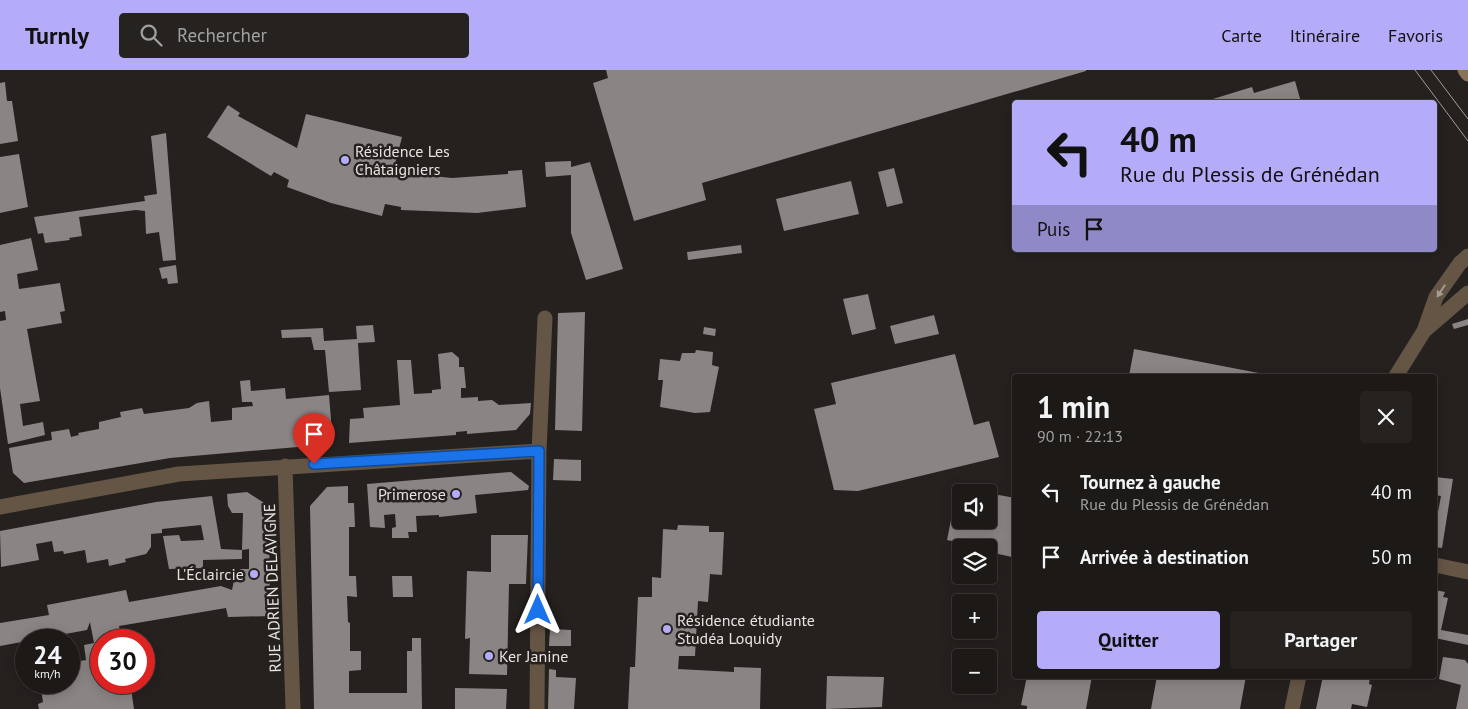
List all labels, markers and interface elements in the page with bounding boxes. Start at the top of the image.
search box [119,13,469,58]
text: Turnly [25,20,89,51]
icon: search [137,21,165,49]
text: Rechercher [177,23,267,47]
text: Carte [1221,24,1262,47]
text: Itinéraire [1290,24,1360,47]
text: Favoris [1388,24,1443,47]
text: 40 m [1120,116,1197,162]
icon: left [1037,120,1102,185]
place label: Résidence Les Châtaigniers [355,141,450,179]
marker: Résidence Les Châtaigniers [339,154,351,166]
text: Rue du Plessis de Grénédan [1120,160,1380,188]
icon: arrive [1080,215,1108,243]
text: Puis [1037,217,1070,241]
one-way arrow [1436,284,1445,297]
text: 1 min [1037,387,1110,426]
button: close [1360,391,1412,443]
pin [293,413,335,464]
icon: arrive [300,420,328,448]
text: 90 m · 22:13 [1037,426,1123,446]
text: Tournez à gauche [1080,470,1221,494]
icon: left [1037,478,1065,506]
text: 40 m [1371,480,1412,504]
place label: Primerose [378,484,446,504]
map controls [952,484,997,694]
button: sound [952,484,997,529]
marker: Primerose [450,488,462,500]
text: Rue du Plessis de Grénédan [1080,494,1269,514]
street label: RUE ADRIEN DELAVIGNE [259,503,285,673]
button: layers [952,539,997,584]
icon: arrive [1037,543,1065,571]
text: Arrivée à destination [1080,545,1249,569]
text: 50 m [1371,545,1412,569]
place label: L'Éclaircie [176,564,244,584]
marker: L'Éclaircie [248,568,260,580]
position arrow [511,583,563,635]
button: + [952,594,997,639]
place label: Résidence étudiante Studéa Loquidy [677,610,815,648]
button: Quitter [1037,611,1220,669]
button: Partager [1230,611,1412,669]
marker: Résidence étudiante Studéa Loquidy [661,623,673,635]
speed limit sign: 30 [90,629,155,694]
text: 24 [33,639,62,671]
place label: Ker Janine [499,646,568,666]
button: − [952,649,997,694]
marker: Ker Janine [483,650,495,662]
text: km/h [34,666,61,681]

